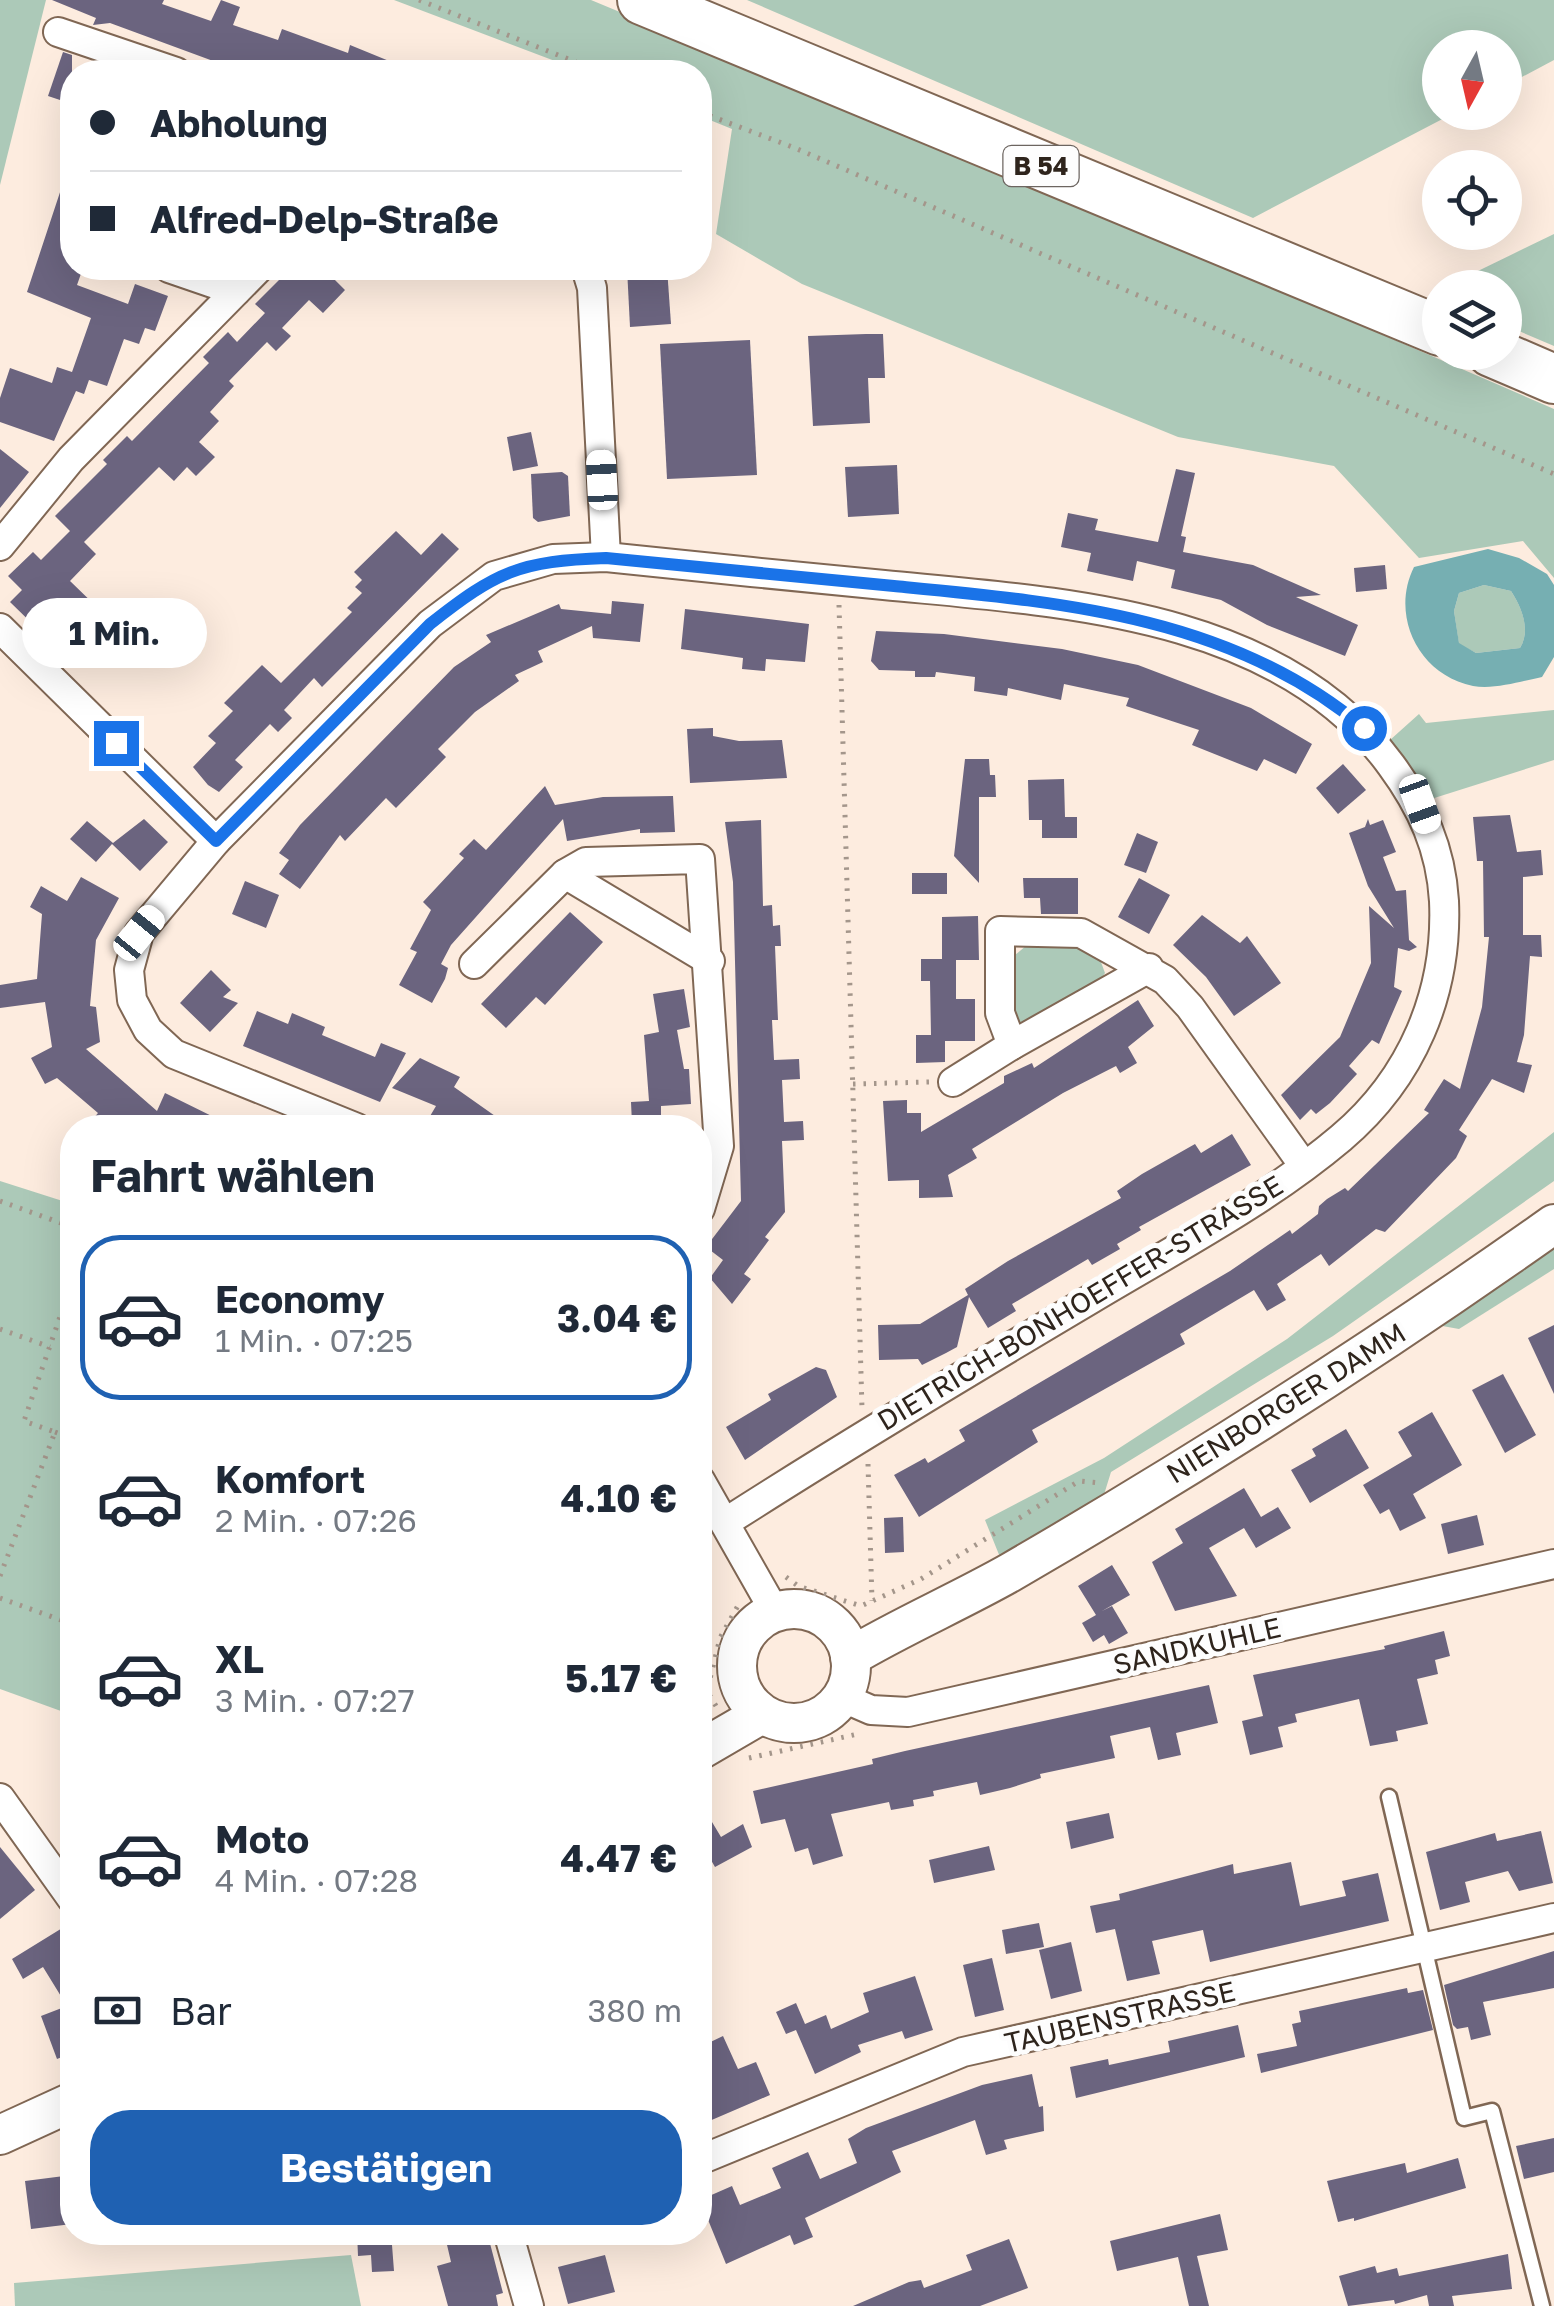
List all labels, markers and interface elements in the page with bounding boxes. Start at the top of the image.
north arrow [1422,30,1522,130]
map controls [1422,30,1522,370]
text: Abholung [150,100,328,145]
road number: B 54 [1004,146,1078,186]
button: locate [1422,150,1522,250]
text: Alfred-Delp-Straße [150,196,499,241]
button: layers [1422,270,1522,370]
car [585,449,619,511]
callout: 1 Min. [23,598,208,668]
text: 1 Min. [69,614,160,652]
route start [1342,706,1387,751]
route end [94,721,139,766]
car [1396,771,1444,837]
car [108,900,170,966]
text: Fahrt wählen [90,1148,375,1202]
street label: DIETRICH-BONHOEFFER-STRASSE [871,1168,1288,1437]
icon: car [95,1273,185,1363]
text: Economy [215,1276,384,1321]
text: 3.04 € [557,1295,677,1340]
street label: NIENBORGER DAMM [1160,1316,1411,1490]
text: 1 Min. · 07:25 [215,1321,413,1359]
icon: car [95,1453,185,1543]
text: Komfort [215,1456,365,1501]
text: 4.10 € [561,1475,677,1520]
text: 2 Min. · 07:26 [215,1501,417,1539]
street label: SANDKUHLE [1110,1610,1284,1681]
icon: car [95,1633,185,1723]
text: XL [215,1636,264,1681]
text: 5.17 € [565,1655,677,1700]
text: 3 Min. · 07:27 [215,1681,415,1719]
icon: car [95,1813,185,1903]
text: Moto [215,1816,309,1861]
text: 4.47 € [560,1835,677,1880]
text: 4 Min. · 07:28 [215,1861,418,1899]
street label: TAUBENSTRASSE [1001,1974,1239,2059]
icon: cash [90,1983,145,2038]
text: Bar [170,1988,232,2033]
text: 380 m [588,1991,682,2029]
button: Bestätigen [90,2110,682,2225]

